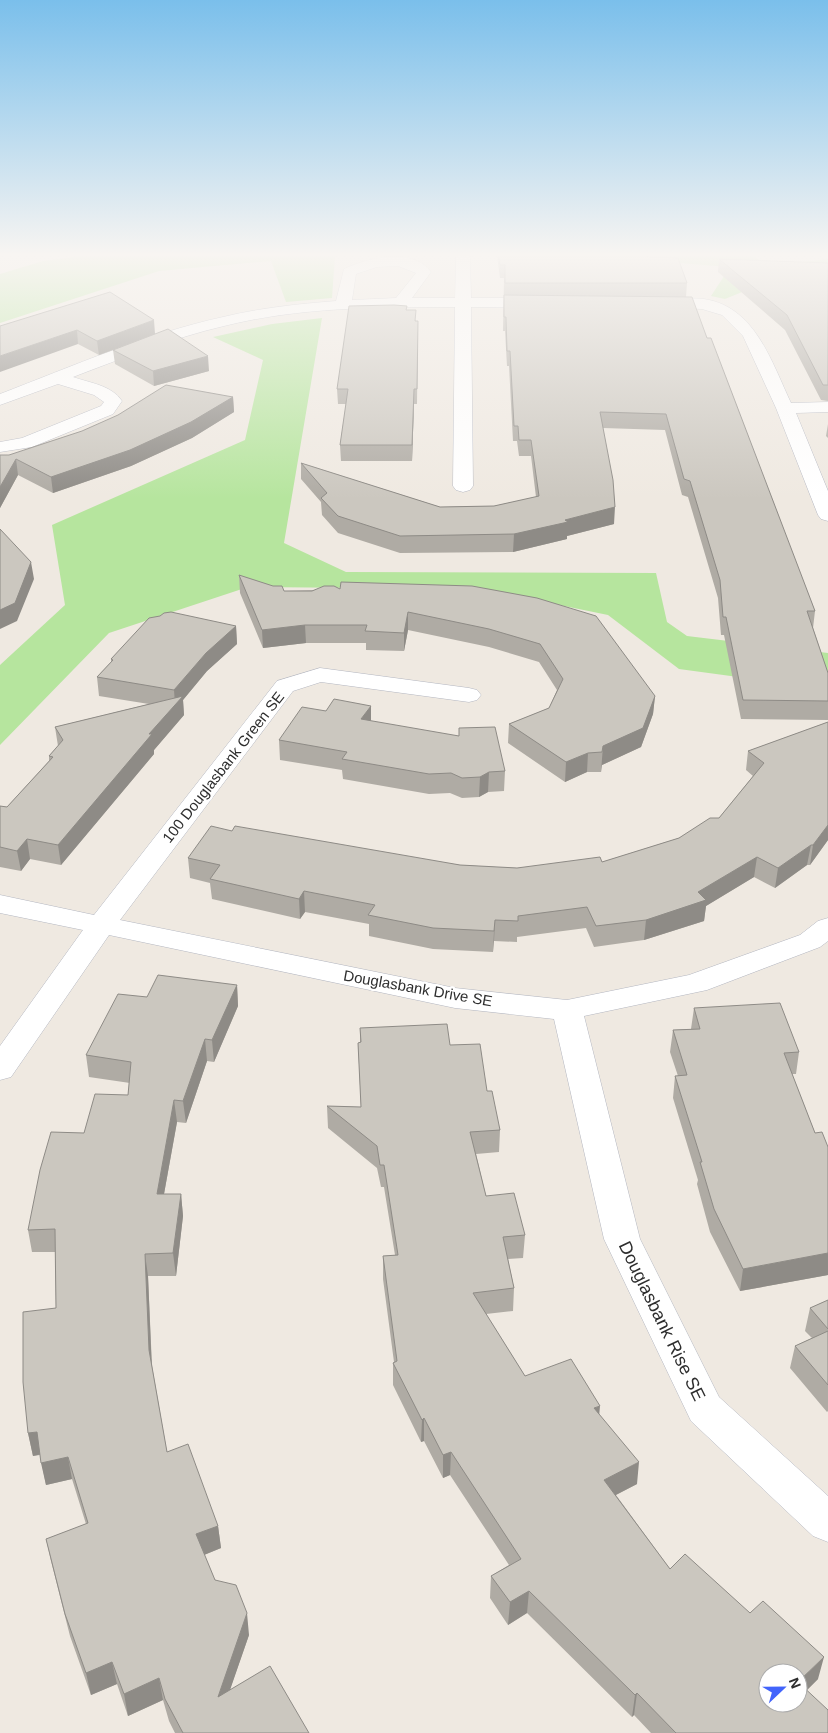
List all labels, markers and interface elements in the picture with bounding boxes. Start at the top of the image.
street label: 100 Douglasbank Green SE [159,688,287,846]
street label: Douglasbank Drive SE [342,967,494,1009]
street label: Douglasbank Rise SE [615,1238,709,1404]
north arrow [758,1663,808,1713]
text: N [786,1675,804,1691]

